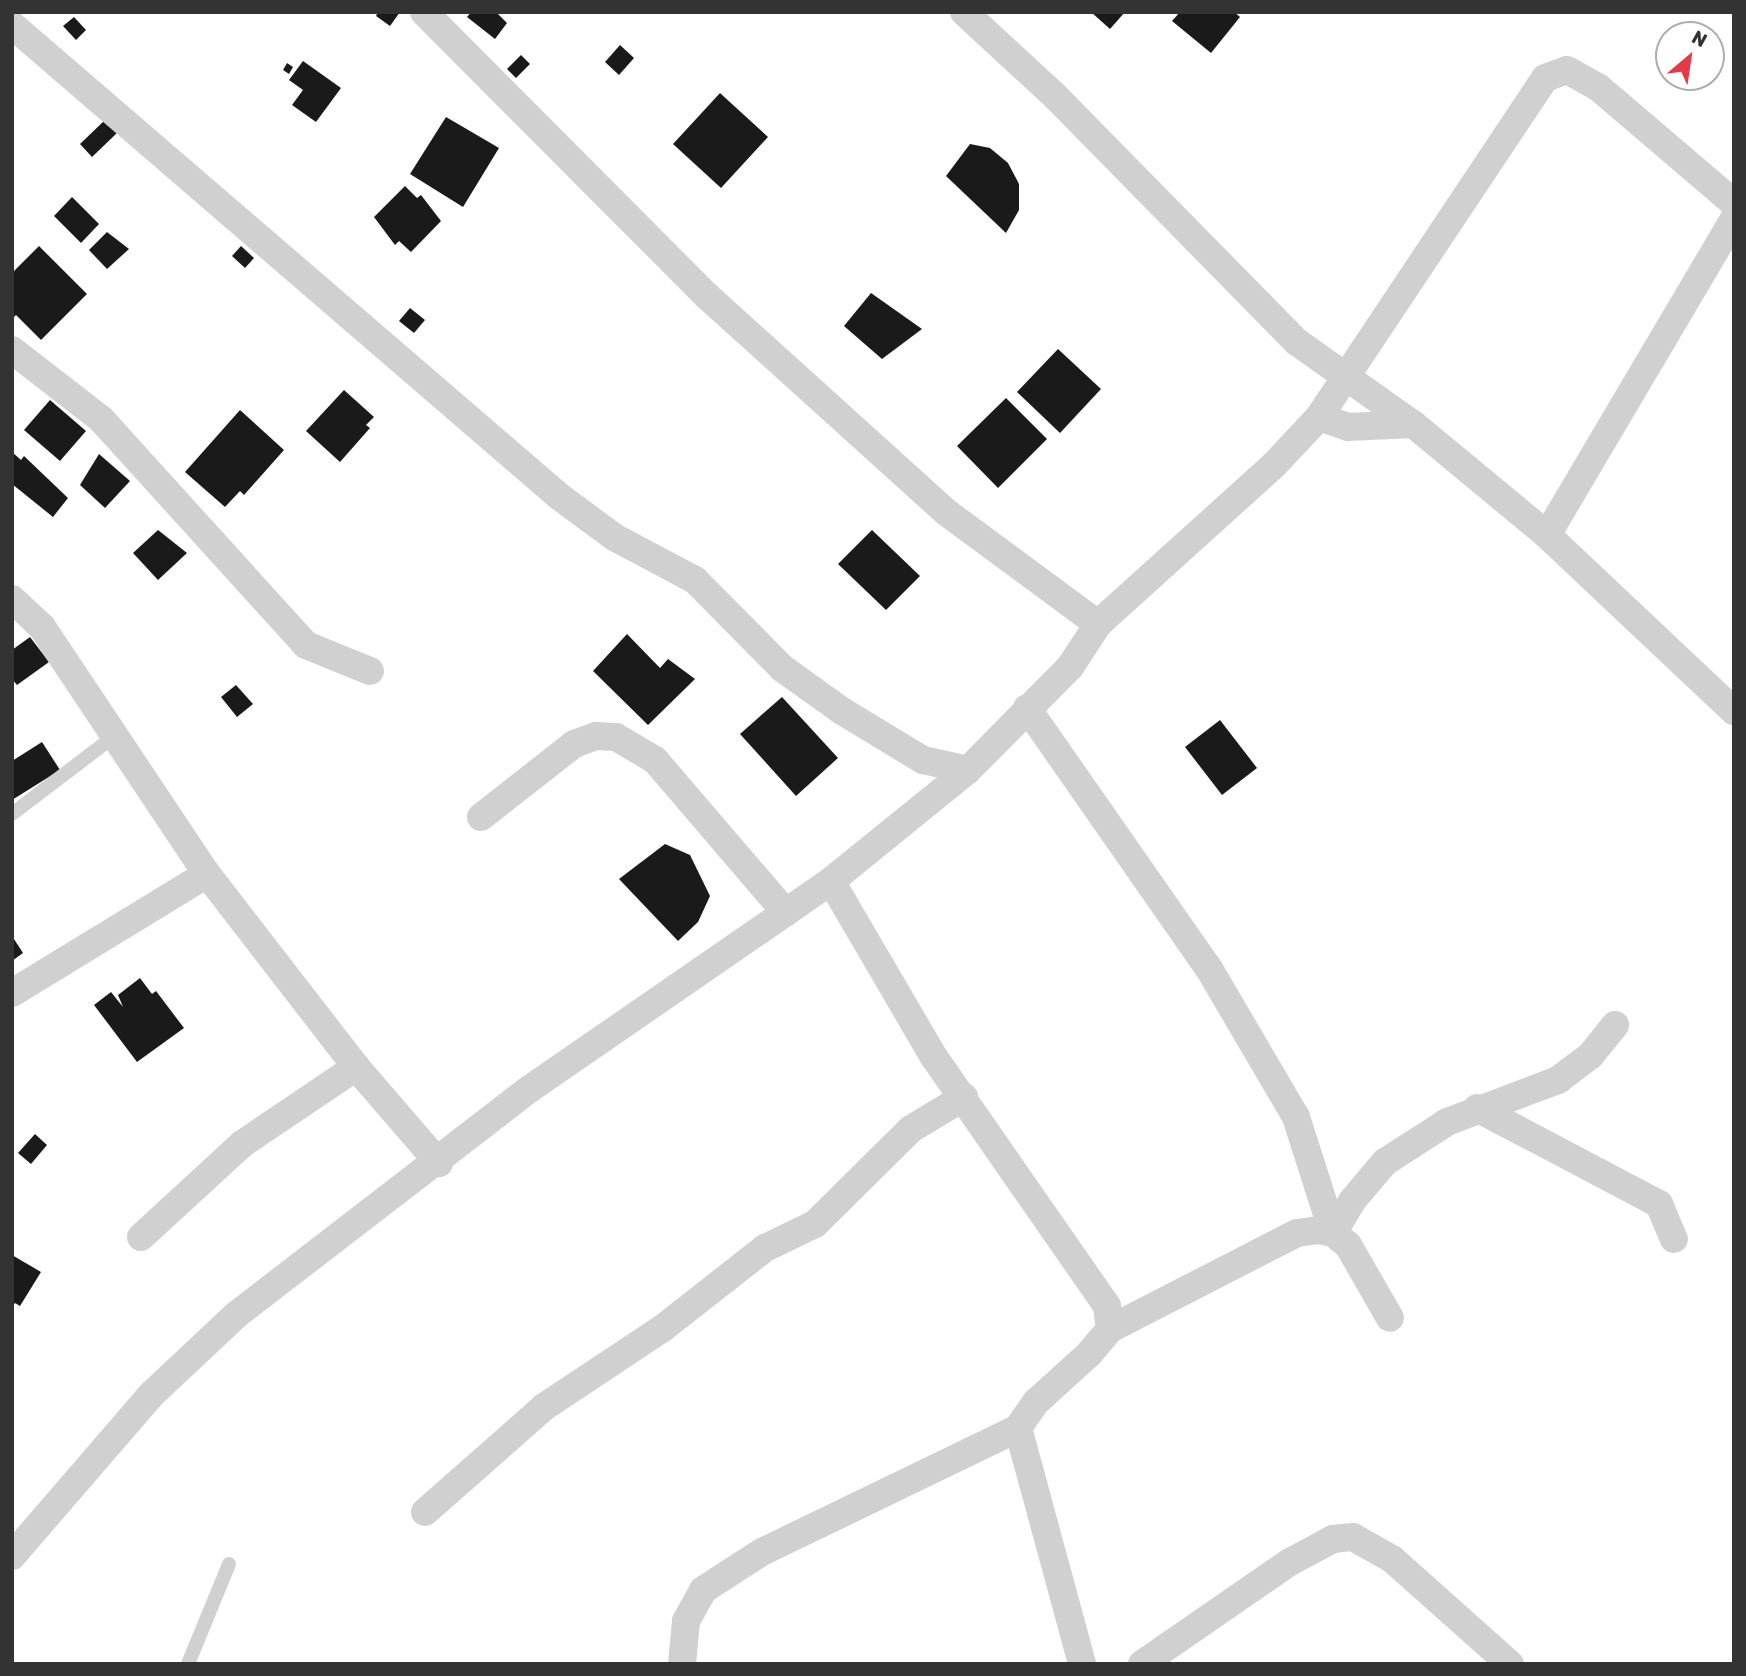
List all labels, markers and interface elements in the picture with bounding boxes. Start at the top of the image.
north arrow [1655,21,1725,91]
text: N [1688,26,1711,52]

